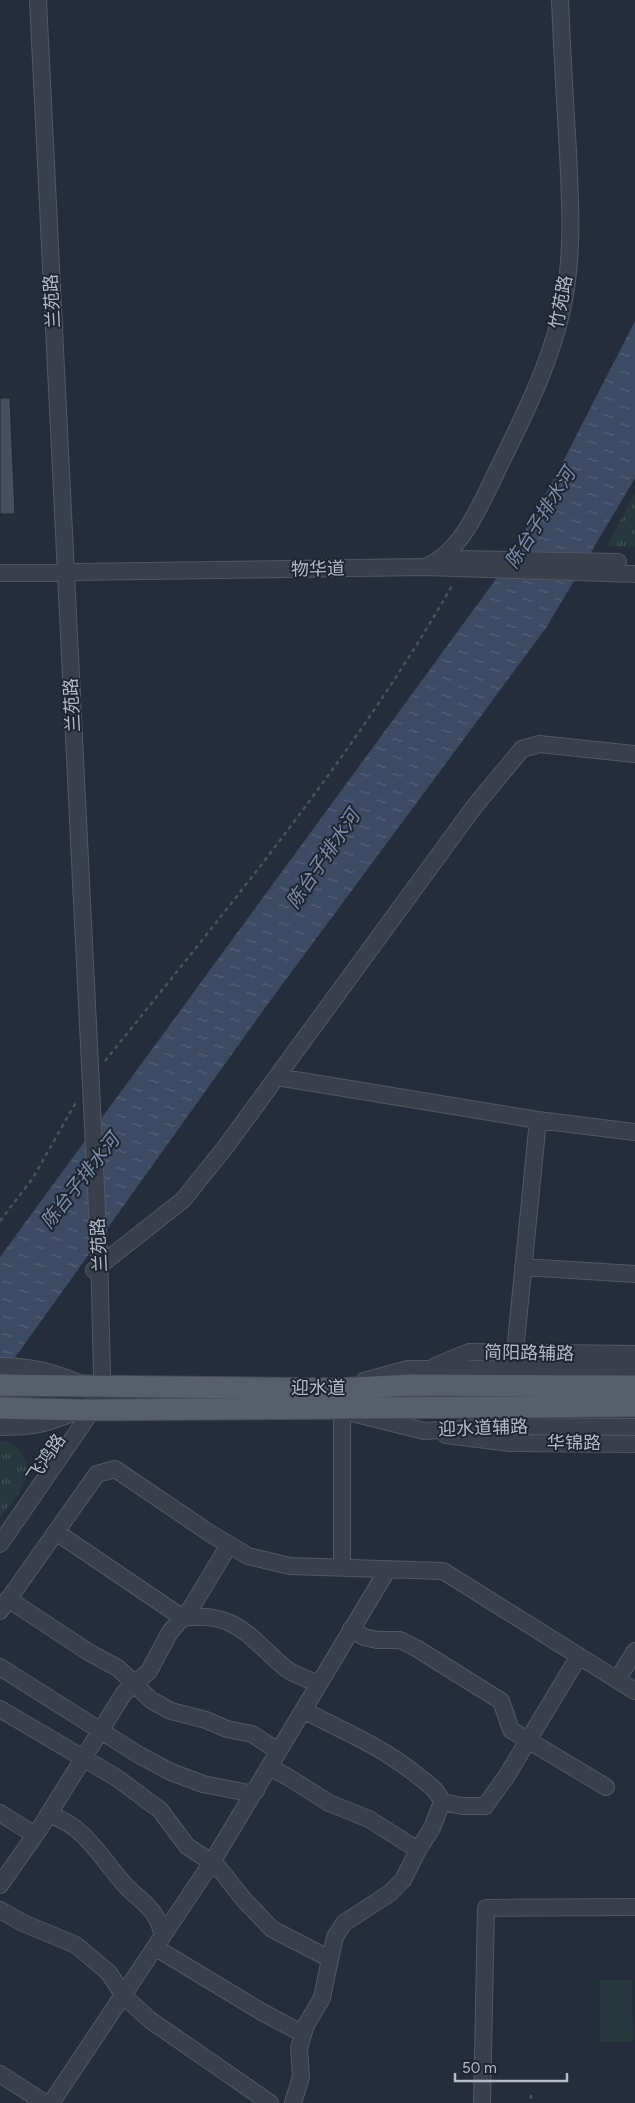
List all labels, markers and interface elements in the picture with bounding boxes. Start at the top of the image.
street label: 兰苑路 [40,273,64,329]
street label: 竹苑路 [545,273,577,331]
water label: 陈台子排水河 [500,460,582,572]
street label: 物华道 [291,558,345,580]
street label: 兰苑路 [60,677,84,733]
water label: 陈台子排水河 [282,802,367,913]
water label: 陈台子排水河 [36,1126,127,1233]
street label: 兰苑路 [87,1217,111,1273]
street label: 简阳路辅路 [484,1341,574,1365]
street label: 迎水道 [291,1377,345,1399]
street label: 迎水道辅路 [438,1415,528,1441]
street label: 飞鸿路 [22,1429,70,1487]
street label: 华锦路 [547,1432,601,1454]
scale bar [455,2050,568,2082]
text: 50 m [462,2059,497,2077]

